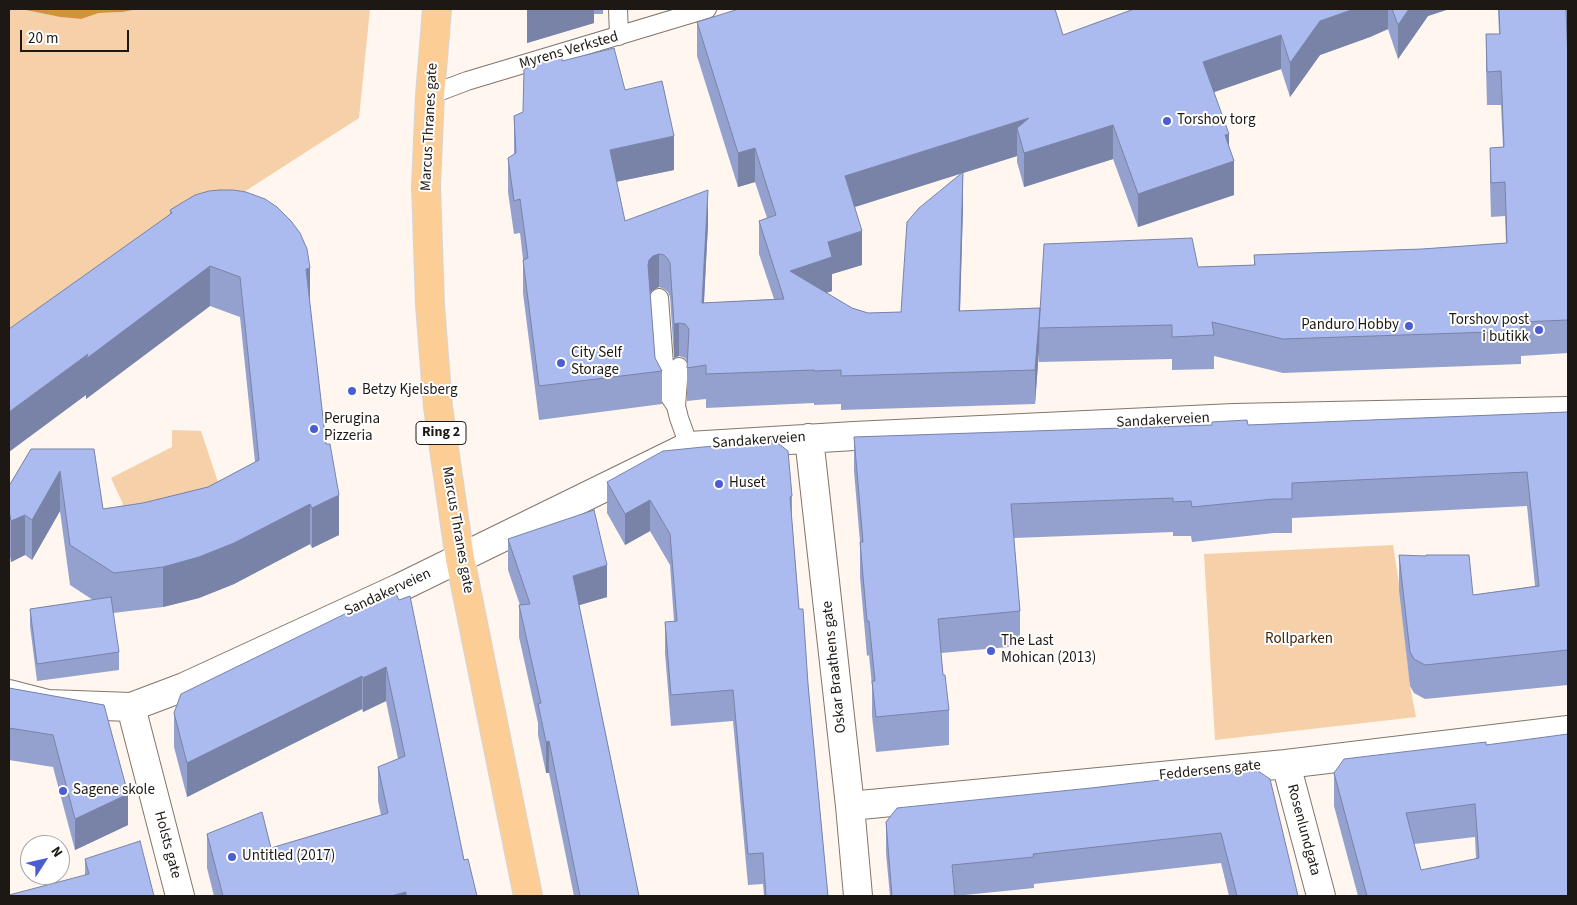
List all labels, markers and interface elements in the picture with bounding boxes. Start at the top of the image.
scale bar [22,20,131,52]
text: 20 m [28,28,58,49]
street label: Myrens Verksted [517,28,621,74]
street label: Marcus Thranes gate [418,62,442,192]
place label: Torshov torg [1177,112,1255,130]
marker: Torshov torg [1161,115,1173,127]
place label: Torshov post i butikk [1449,312,1529,347]
place label: Panduro Hobby [1301,317,1399,335]
marker: Panduro Hobby [1403,320,1415,332]
marker: Torshov post i butikk [1533,324,1545,336]
place label: City Self Storage [571,345,622,380]
marker: City Self Storage [555,357,567,369]
place label: Betzy Kjelsberg [362,382,458,400]
marker: Betzy Kjelsberg [346,385,358,397]
street label: Sandakerveien [1116,410,1210,432]
place label: Perugina Pizzeria [324,411,380,446]
road number: Ring 2 [416,422,466,444]
marker: Perugina Pizzeria [308,423,320,435]
street label: Sandakerveien [712,429,806,453]
street label: Marcus Thranes gate [437,465,477,595]
place label: Huset [729,475,766,493]
marker: Huset [713,478,725,490]
street label: Sandakerveien [342,565,434,621]
street label: Oskar Braathens gate [819,600,851,734]
park label: Rollparken [1265,631,1333,649]
place label: The Last Mohican (2013) [1001,633,1096,668]
marker: The Last Mohican (2013) [985,645,997,657]
street label: Feddersens gate [1158,757,1262,785]
place label: Sagene skole [73,782,155,800]
street label: Rosenlundgata [1282,782,1324,878]
marker: Sagene skole [57,785,69,797]
street label: Holsts gate [149,809,185,881]
north arrow [20,835,70,885]
text: N [46,842,67,862]
place label: Untitled (2017) [242,848,335,866]
marker: Untitled (2017) [226,851,238,863]

